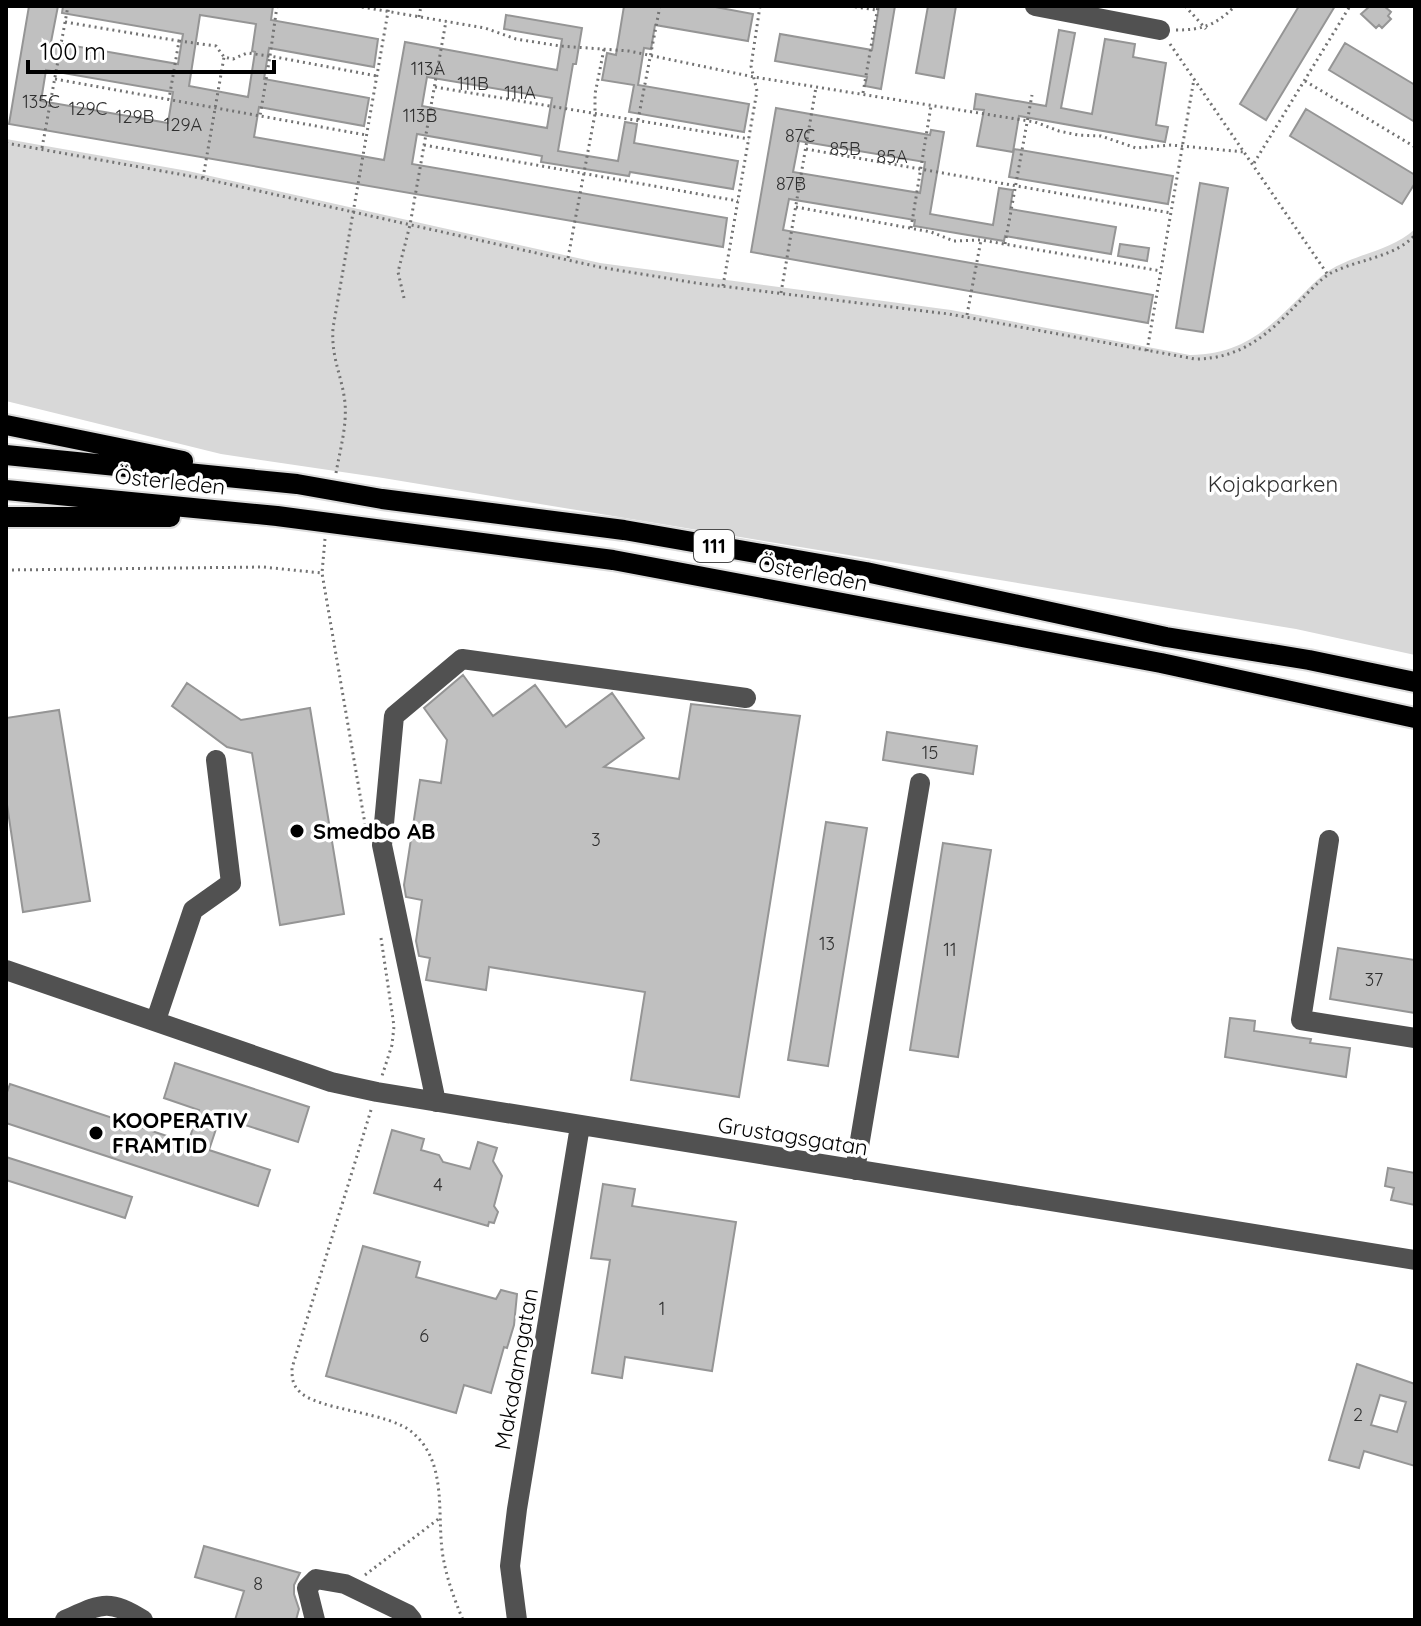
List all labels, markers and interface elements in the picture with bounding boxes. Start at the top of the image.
scale bar [28,24,274,74]
text: 100 m [40,36,106,66]
house number: 113A [411,57,446,80]
house number: 111B [457,72,489,95]
house number: 111A [504,81,536,104]
house number: 135C [22,90,60,113]
house number: 129C [69,97,107,120]
house number: 113B [403,104,437,127]
house number: 129B [116,105,154,128]
house number: 129A [164,113,203,136]
house number: 87C [785,124,815,147]
house number: 85B [829,137,861,160]
house number: 85A [876,145,908,168]
house number: 87B [776,172,806,195]
street label: Österleden [113,461,227,501]
park label: Kojakparken [1208,470,1338,498]
road number: 111 [694,530,734,562]
street label: Österleden [756,549,870,597]
house number: 15 [922,741,938,764]
place label: Smedbo AB [313,817,435,845]
marker: Smedbo AB [288,822,306,840]
house number: 3 [591,828,601,851]
house number: 13 [819,932,835,955]
house number: 11 [943,938,957,961]
house number: 37 [1365,968,1383,991]
place label: KOOPERATIV FRAMTID [112,1106,248,1159]
street label: Grustagsgatan [716,1110,870,1162]
marker: KOOPERATIV FRAMTID [87,1124,105,1142]
house number: 4 [433,1173,443,1196]
street label: Makadamgatan [488,1286,544,1452]
house number: 1 [659,1297,665,1320]
house number: 6 [419,1324,429,1347]
house number: 2 [1353,1403,1363,1426]
house number: 8 [253,1572,263,1595]

